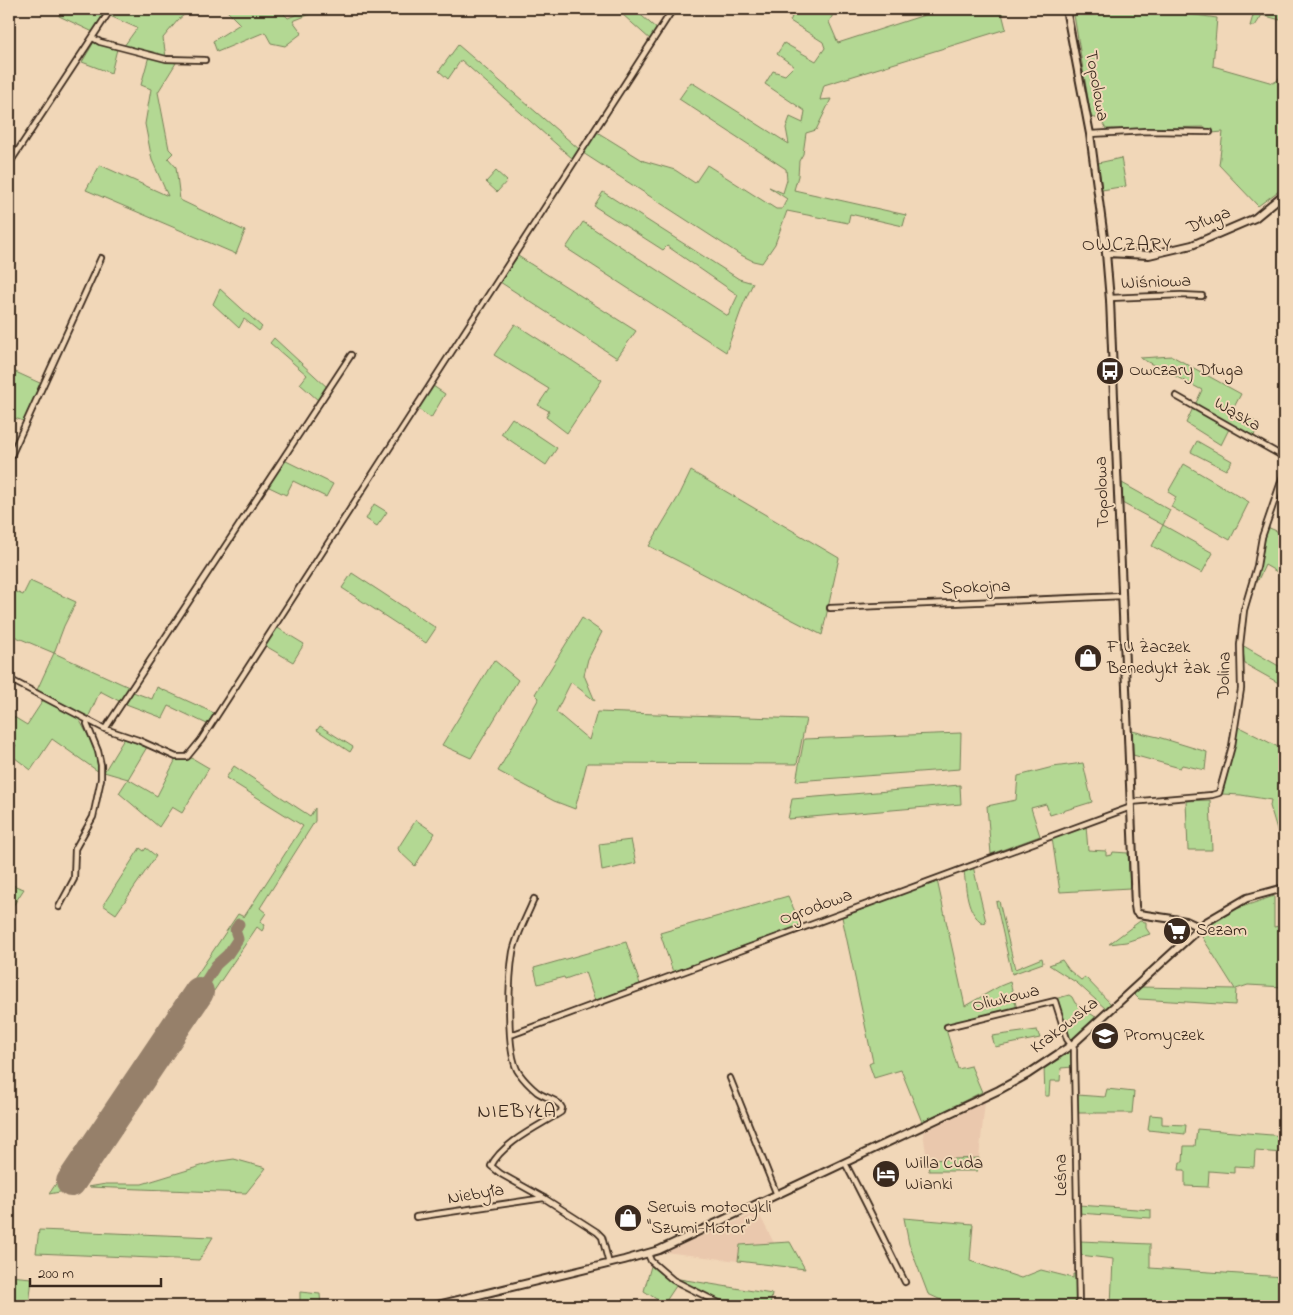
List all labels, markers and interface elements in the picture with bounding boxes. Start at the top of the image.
street label: Topolowa [1077,49,1115,123]
street label: Długa [1182,200,1235,243]
district label: OWCZARY [1082,231,1172,260]
street label: Wiśniowa [1120,269,1192,297]
bus stop icon: Owczary Długa [1095,356,1125,386]
place label: Owczary Długa [1129,358,1243,385]
street label: Wąska [1209,391,1265,439]
street label: Topolowa [1089,456,1117,528]
street label: Spokojna [941,574,1011,602]
place label: F U Żaczek Benedykt Żak [1106,635,1211,682]
shop icon: F U Żaczek Benedykt Żak [1073,643,1103,673]
street label: Dolina [1211,651,1239,700]
street label: Ogrodowa [776,883,856,934]
supermarket icon: Sezam [1162,916,1192,946]
place label: Sezam [1196,918,1247,944]
street label: Oliwkowa [970,978,1042,1020]
street label: Krakowska [1026,991,1104,1061]
school or university icon: Promyczek [1090,1021,1120,1051]
place label: Promyczek [1124,1023,1204,1049]
district label: NIEBYŁA [477,1098,557,1127]
place label: Willa Cuda Wianki [905,1151,983,1198]
street label: Leśna [1049,1154,1075,1196]
hotel icon: Willa Cuda Wianki [871,1159,901,1189]
street label: Niebyła [446,1178,506,1212]
place label: Serwis motocykli "Szumi-Motor" [647,1195,772,1242]
shop icon: Serwis motocykli "Szumi-Motor" [613,1203,643,1233]
scale bar [30,1255,161,1287]
text: 200 m [38,1263,74,1285]

